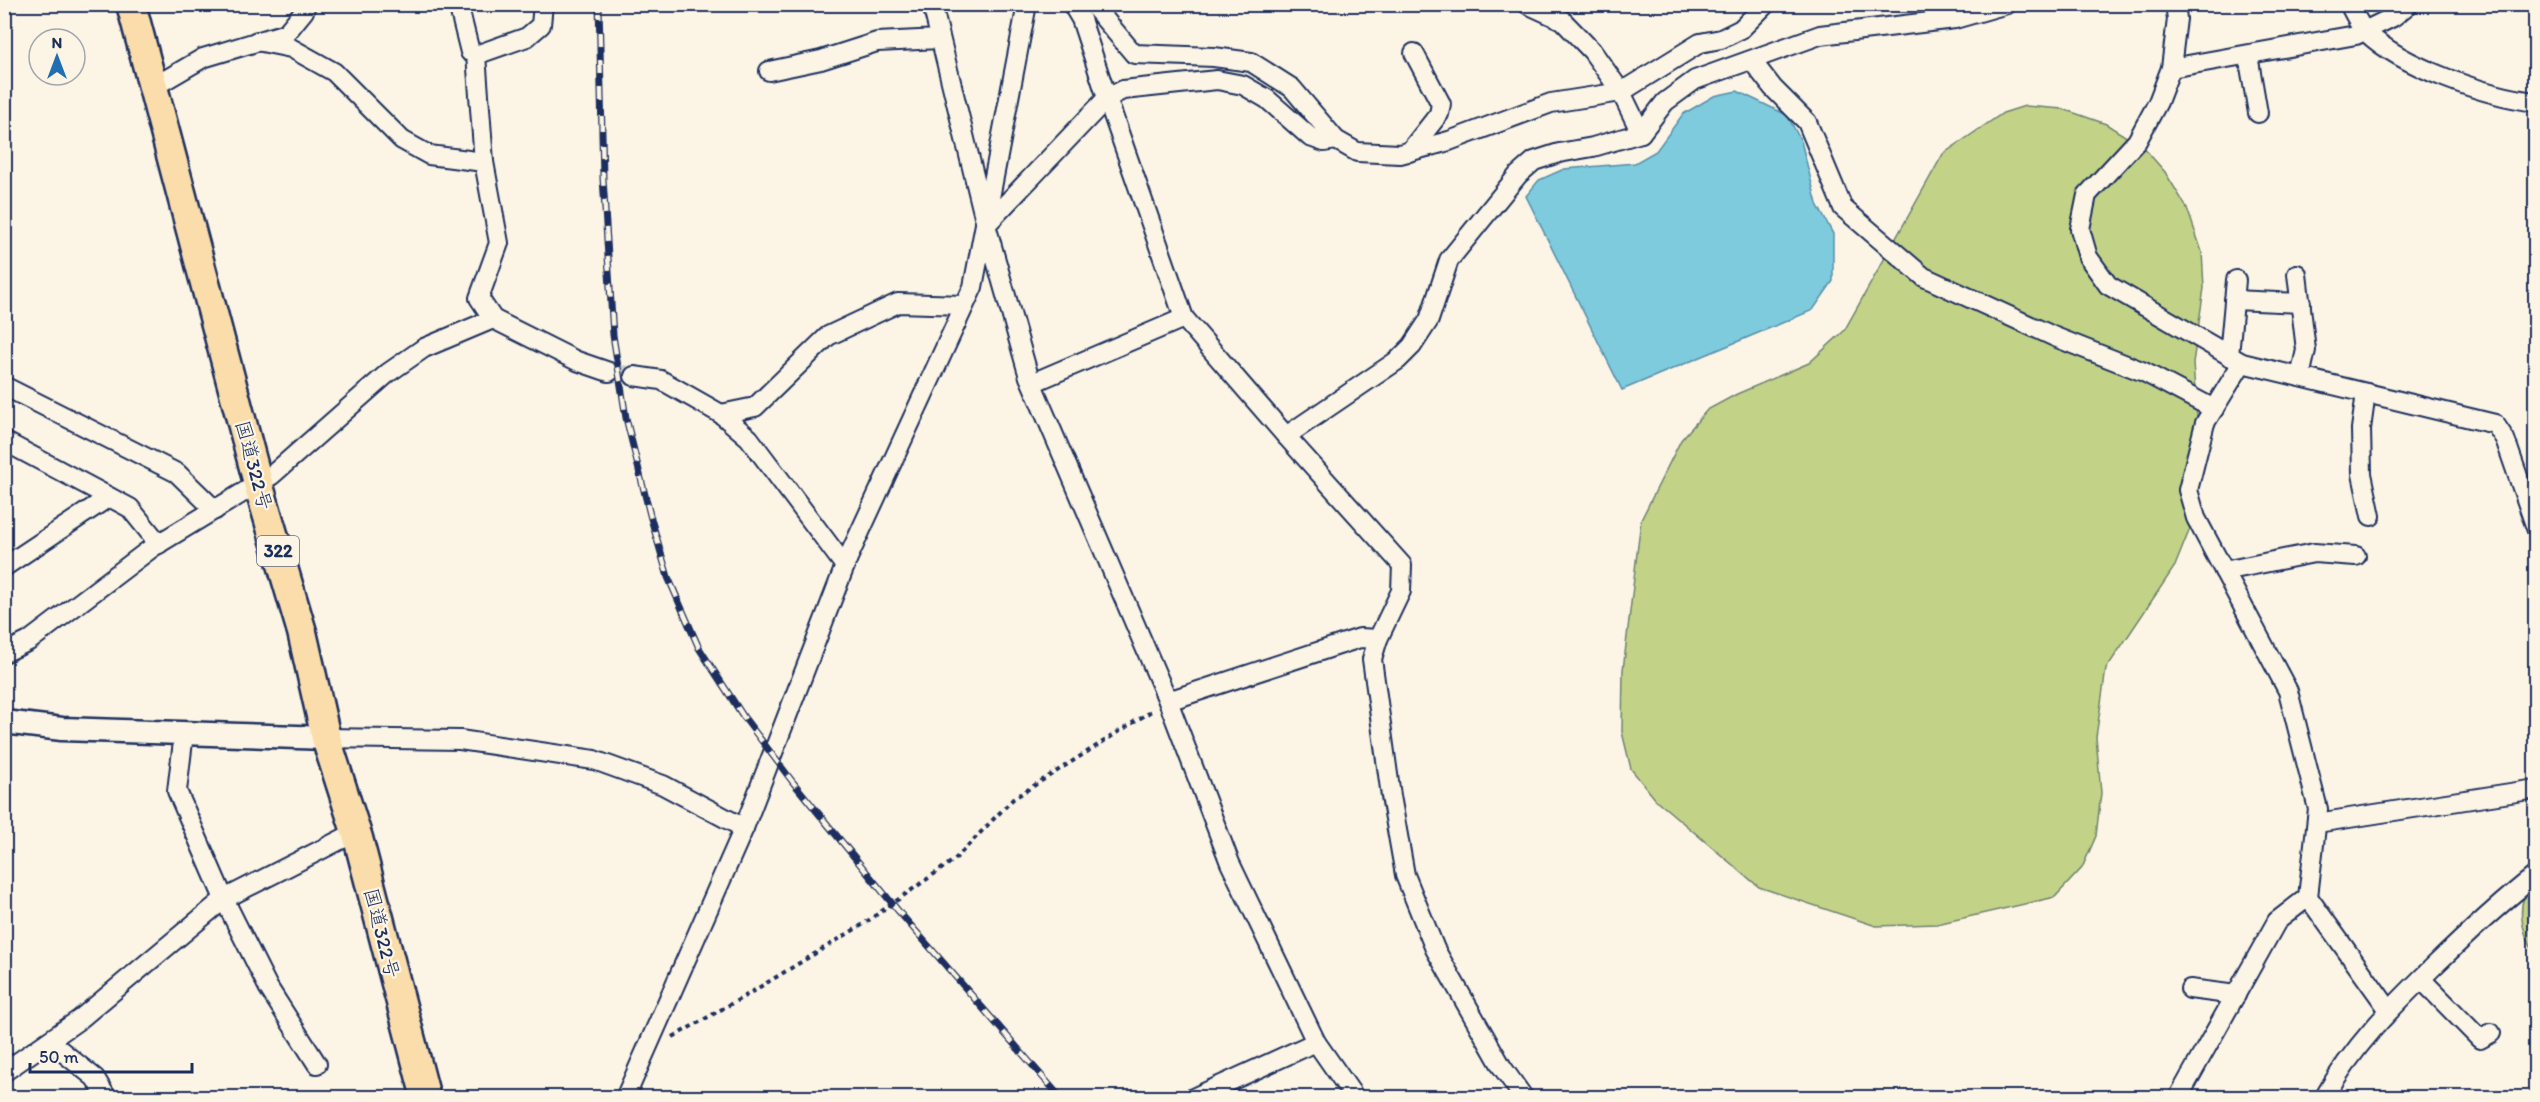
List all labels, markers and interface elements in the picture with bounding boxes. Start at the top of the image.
north arrow [27,27,87,87]
text: N [52,33,62,52]
street label: 国道322号 [231,417,277,513]
road number: 322 [257,536,299,566]
street label: 国道322号 [359,885,405,981]
scale bar [30,1036,192,1074]
text: 50 m [39,1046,79,1068]

